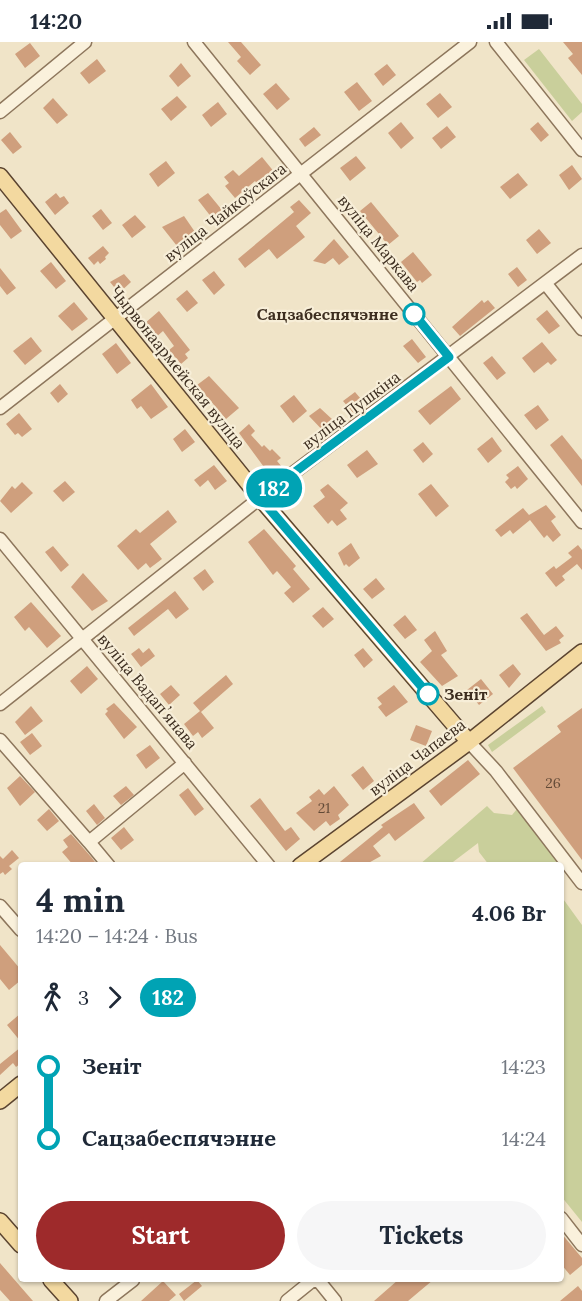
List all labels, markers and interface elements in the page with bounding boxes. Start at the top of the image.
text: 14:20 [30,7,82,35]
street label: вуліца Чайкоўскага [160,158,290,266]
street label: вуліца Маркава [334,190,424,296]
street label: Чырвонаармейская вуліца [106,281,250,453]
marker: Сацзабеспячэнне [403,303,425,325]
place label: Сацзабеспячэнне [257,304,398,324]
street label: вуліца Пушкіна [298,367,404,453]
line badge: 182 [240,468,308,508]
text: 182 [258,475,290,502]
street label: вуліца Вадапʼянава [94,629,202,753]
marker: Зеніт [417,683,439,705]
place label: Зеніт [444,684,488,704]
street label: вуліца Чапаева [365,714,469,800]
house number: 26 [545,774,561,792]
house number: 21 [318,799,330,817]
text: 4 min [36,879,125,921]
text: 4.06 Br [472,899,546,927]
text: 14:20 – 14:24 · Bus [36,923,198,948]
icon: walk [36,981,69,1014]
icon: forward [98,981,131,1014]
text: 182 [152,984,184,1011]
text: 3 [78,985,89,1010]
text: Зеніт [82,1052,141,1080]
text: 14:23 [501,1054,546,1079]
text: Сацзабеспячэнне [82,1124,276,1152]
text: 14:24 [502,1126,546,1151]
button: Start [36,1201,285,1270]
button: Tickets [297,1201,546,1270]

